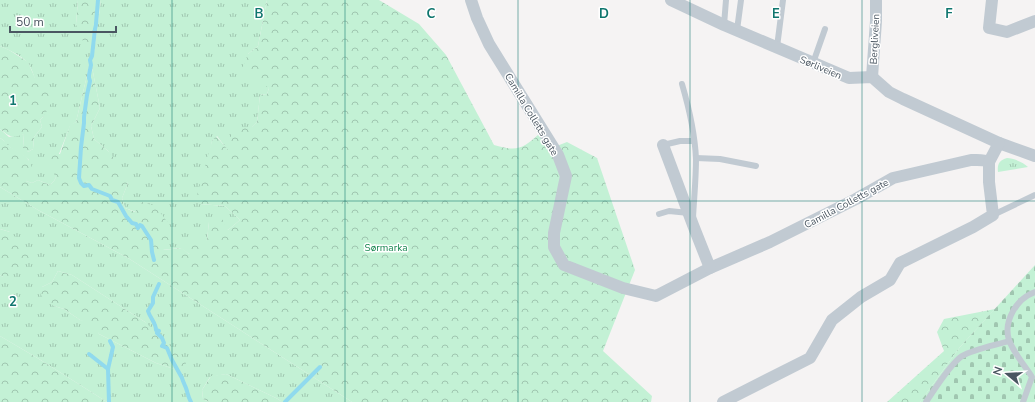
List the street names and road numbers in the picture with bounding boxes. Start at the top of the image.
street label: Bergliveien [867,13,883,65]
street label: Sørliveien [797,53,844,83]
street label: Camilla Colletts gate [501,71,561,158]
street label: Camilla Colletts gate [802,176,891,232]

